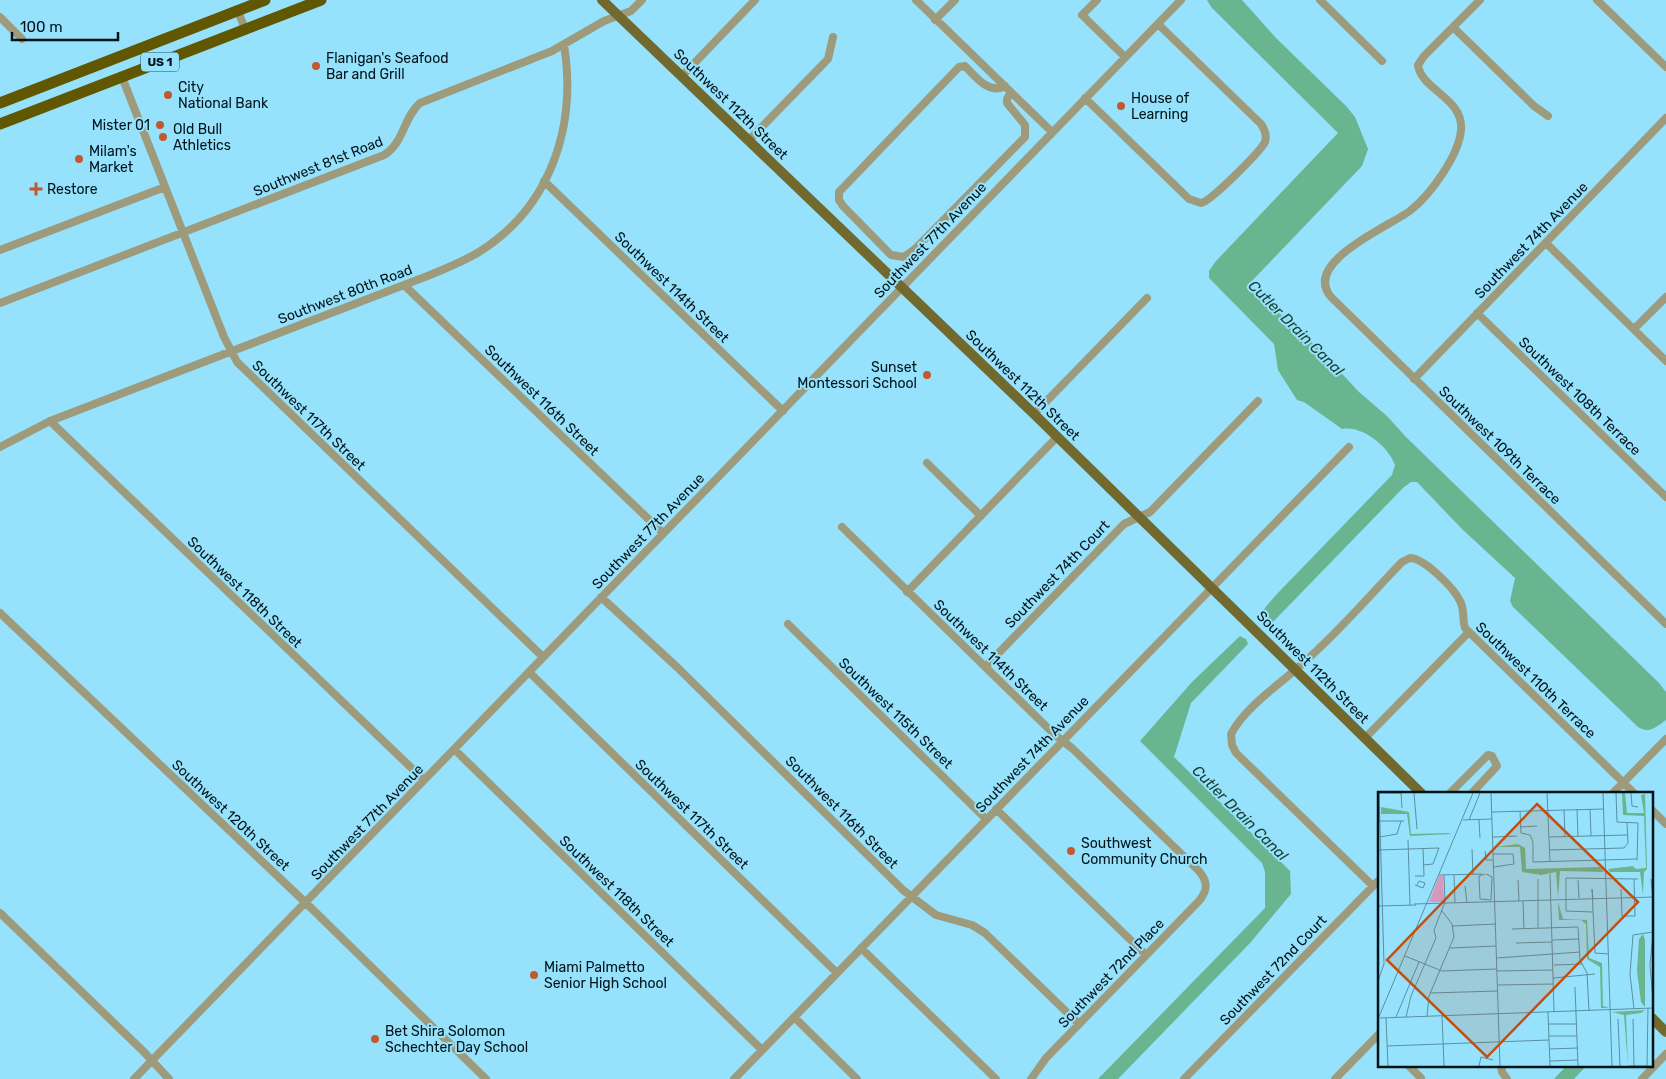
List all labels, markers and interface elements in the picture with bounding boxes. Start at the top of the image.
scale bar [12,10,119,42]
text: 100 m [20,18,62,36]
street label: Southwest 112th Street [670,45,792,164]
place label: Flanigan's Seafood Bar and Grill [326,50,449,83]
road number: US 1 [141,52,179,72]
marker: Flanigan's Seafood Bar and Grill [310,60,322,72]
place label: City National Bank [178,79,269,112]
marker: City National Bank [162,89,174,101]
place label: House of Learning [1131,90,1190,123]
marker: House of Learning [1115,100,1127,112]
place label: Mister 01 [92,117,150,134]
marker: Mister 01 [154,119,166,131]
place label: Old Bull Athletics [173,121,231,154]
marker: Old Bull Athletics [157,131,169,143]
street label: Southwest 81st Road [251,133,385,200]
place label: Milam's Market [89,143,137,176]
marker: Milam's Market [73,153,85,165]
street label: Southwest 74th Avenue [1471,178,1592,302]
street label: Southwest 77th Avenue [871,179,990,302]
place label: Restore [47,181,98,198]
marker: Restore [29,182,43,196]
street label: Southwest 114th Street [611,228,733,347]
street label: Southwest 80th Road [276,261,415,328]
water label: Cutler Drain Canal [1245,277,1348,380]
street label: Southwest 112th Street [962,326,1084,445]
street label: Southwest 108th Terrace [1515,334,1644,459]
street label: Southwest 116th Street [481,341,603,460]
street label: Southwest 117th Street [248,357,369,474]
place label: Sunset Montessori School [797,359,918,392]
marker: Sunset Montessori School [921,369,933,381]
street label: Southwest 109th Terrace [1435,383,1564,508]
street label: Southwest 77th Avenue [589,470,708,593]
street label: Southwest 74th Court [1001,516,1114,632]
street label: Southwest 118th Street [184,533,306,652]
street label: Southwest 114th Street [930,596,1052,715]
street label: Southwest 112th Street [1253,608,1373,728]
street label: Southwest 110th Terrace [1472,619,1599,742]
street label: Southwest 115th Street [835,654,957,773]
street label: Southwest 74th Avenue [972,692,1093,816]
street label: Southwest 116th Street [782,752,902,873]
street label: Southwest 120th Street [168,756,294,875]
street label: Southwest 117th Street [631,756,752,873]
street label: Southwest 77th Avenue [308,761,427,884]
water label: Cutler Drain Canal [1189,762,1292,865]
inset map [1378,792,1654,1066]
street label: Southwest 118th Street [556,832,678,951]
place label: Southwest Community Church [1081,835,1208,868]
marker: Southwest Community Church [1065,845,1077,857]
street label: Southwest 72nd Court [1216,911,1331,1029]
street label: Southwest 72nd Place [1055,915,1168,1032]
place label: Miami Palmetto Senior High School [544,959,667,992]
marker: Miami Palmetto Senior High School [528,969,540,981]
place label: Bet Shira Solomon Schechter Day School [385,1023,528,1056]
marker: Bet Shira Solomon Schechter Day School [369,1033,381,1045]

